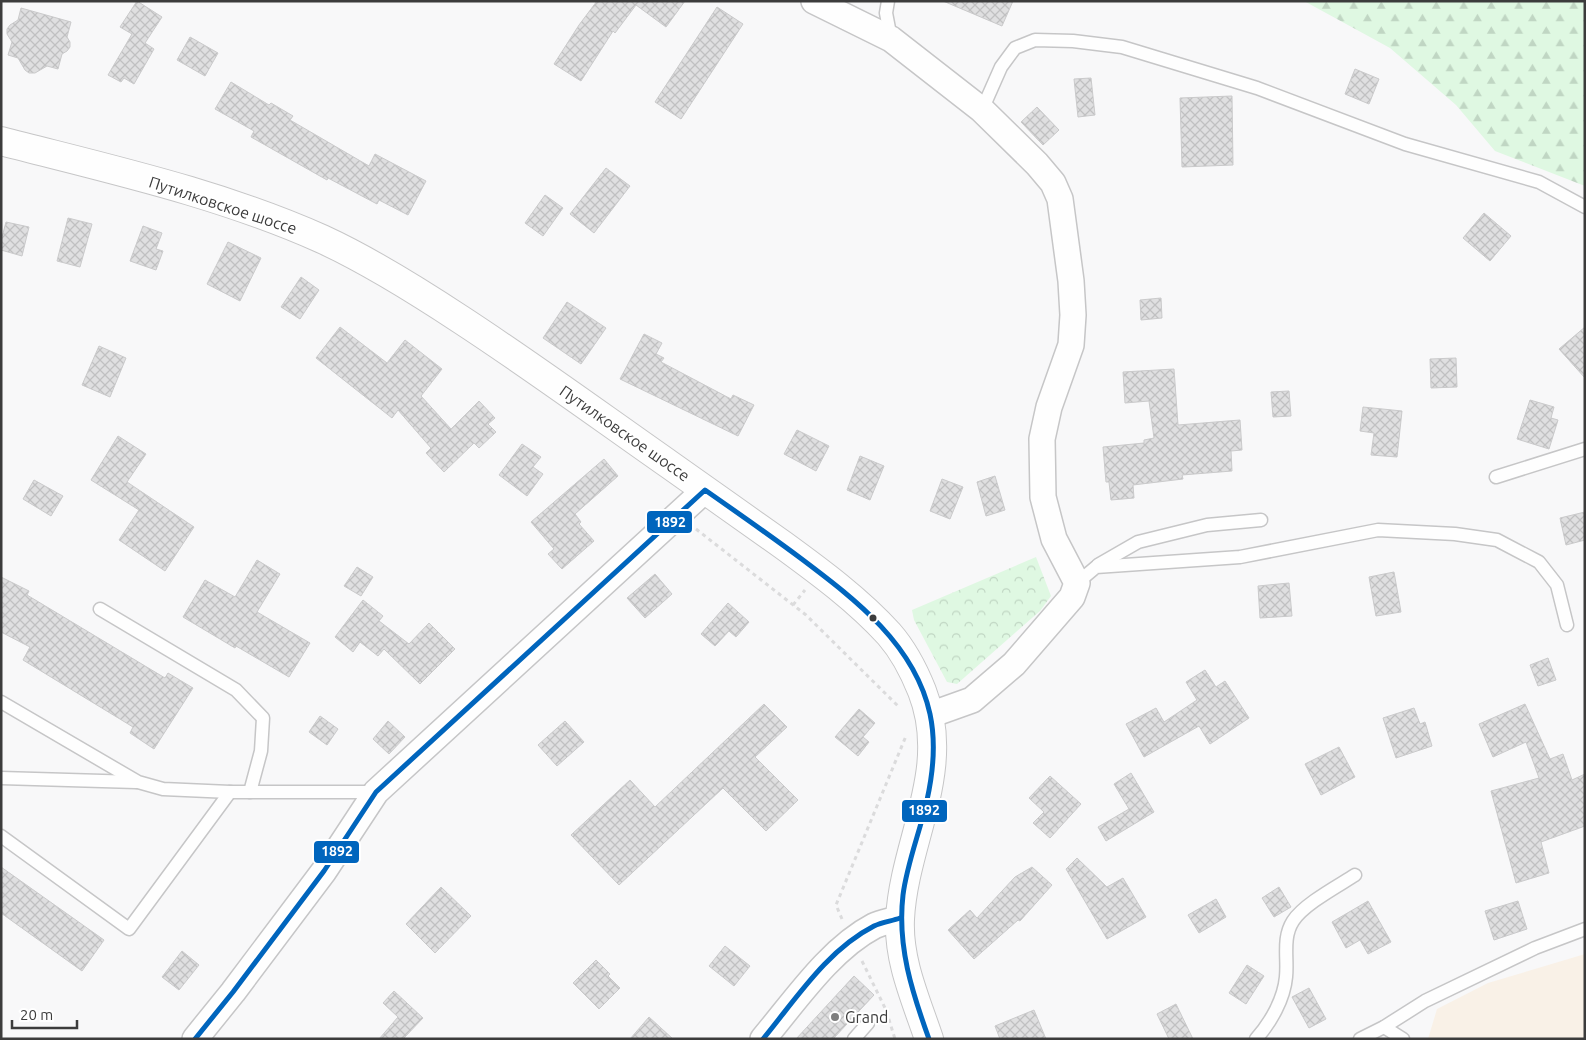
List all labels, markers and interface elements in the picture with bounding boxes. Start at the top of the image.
street label: Путилковское шоссе [147,173,299,237]
street label: Путилковское шоссе [557,381,693,485]
line badge: 1892 [646,510,693,534]
text: 1892 [654,514,686,530]
unlabelled marker [868,613,878,623]
line badge: 1892 [901,799,948,823]
text: 1892 [908,802,940,818]
line badge: 1892 [313,840,360,864]
text: 1892 [321,843,353,859]
scale bar [12,998,78,1030]
text: 20 m [20,1006,53,1023]
place label: Grand [845,1008,888,1026]
marker: Grand [829,1011,841,1023]

